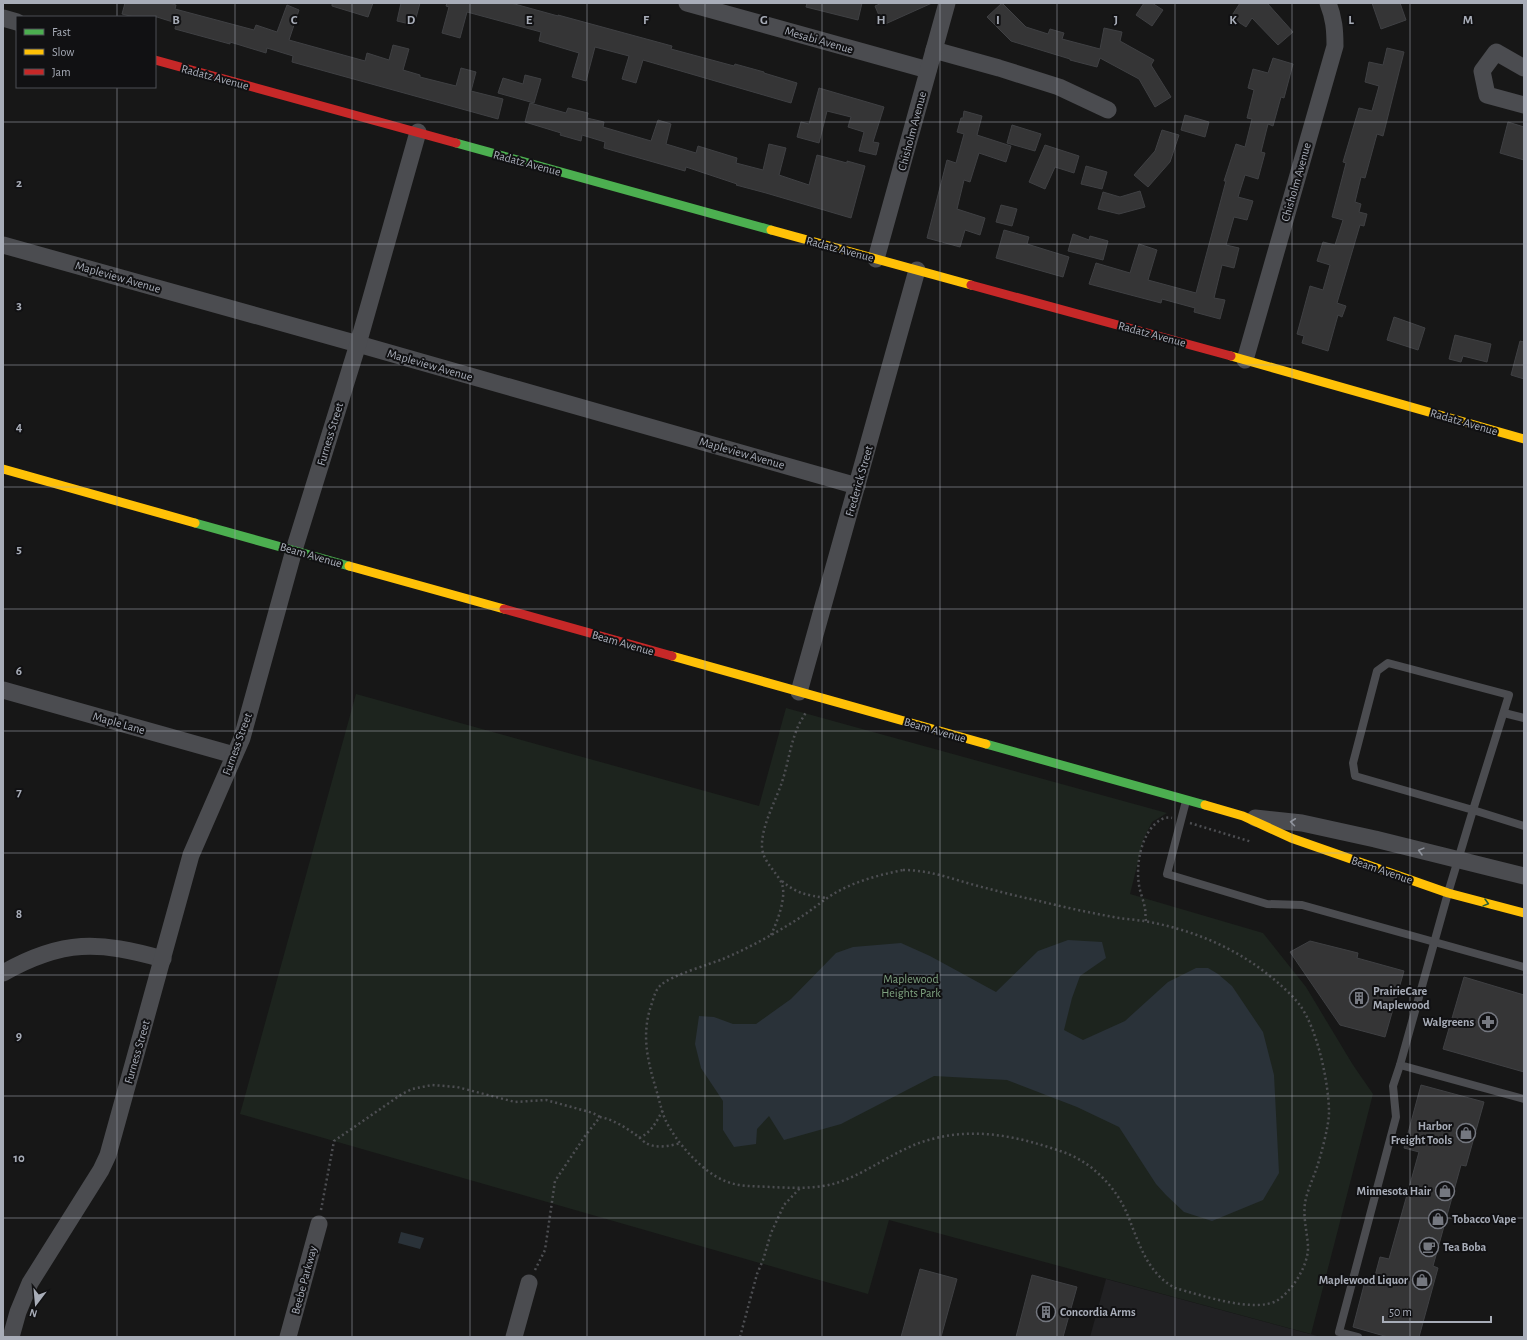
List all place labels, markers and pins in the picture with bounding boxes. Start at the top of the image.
place label: PrairieCare Maplewood [1373,985,1430,1011]
building icon: PrairieCare Maplewood [1348,987,1370,1009]
pharmacy icon: Walgreens [1477,1011,1499,1033]
place label: Walgreens [1422,1016,1474,1028]
place label: Harbor Freight Tools [1391,1120,1453,1146]
shop icon: Harbor Freight Tools [1455,1122,1477,1144]
shop icon: Minnesota Hair [1434,1180,1456,1202]
place label: Minnesota Hair [1357,1185,1432,1197]
shop icon: Tobacco Vape [1427,1208,1449,1230]
place label: Tobacco Vape [1452,1213,1517,1225]
cafe icon: Tea Boba [1418,1236,1440,1258]
place label: Tea Boba [1443,1241,1487,1253]
shop icon: Maplewood Liquor [1411,1269,1433,1291]
place label: Maplewood Liquor [1319,1274,1409,1286]
building icon: Concordia Arms [1035,1301,1057,1323]
place label: Concordia Arms [1060,1306,1136,1318]

